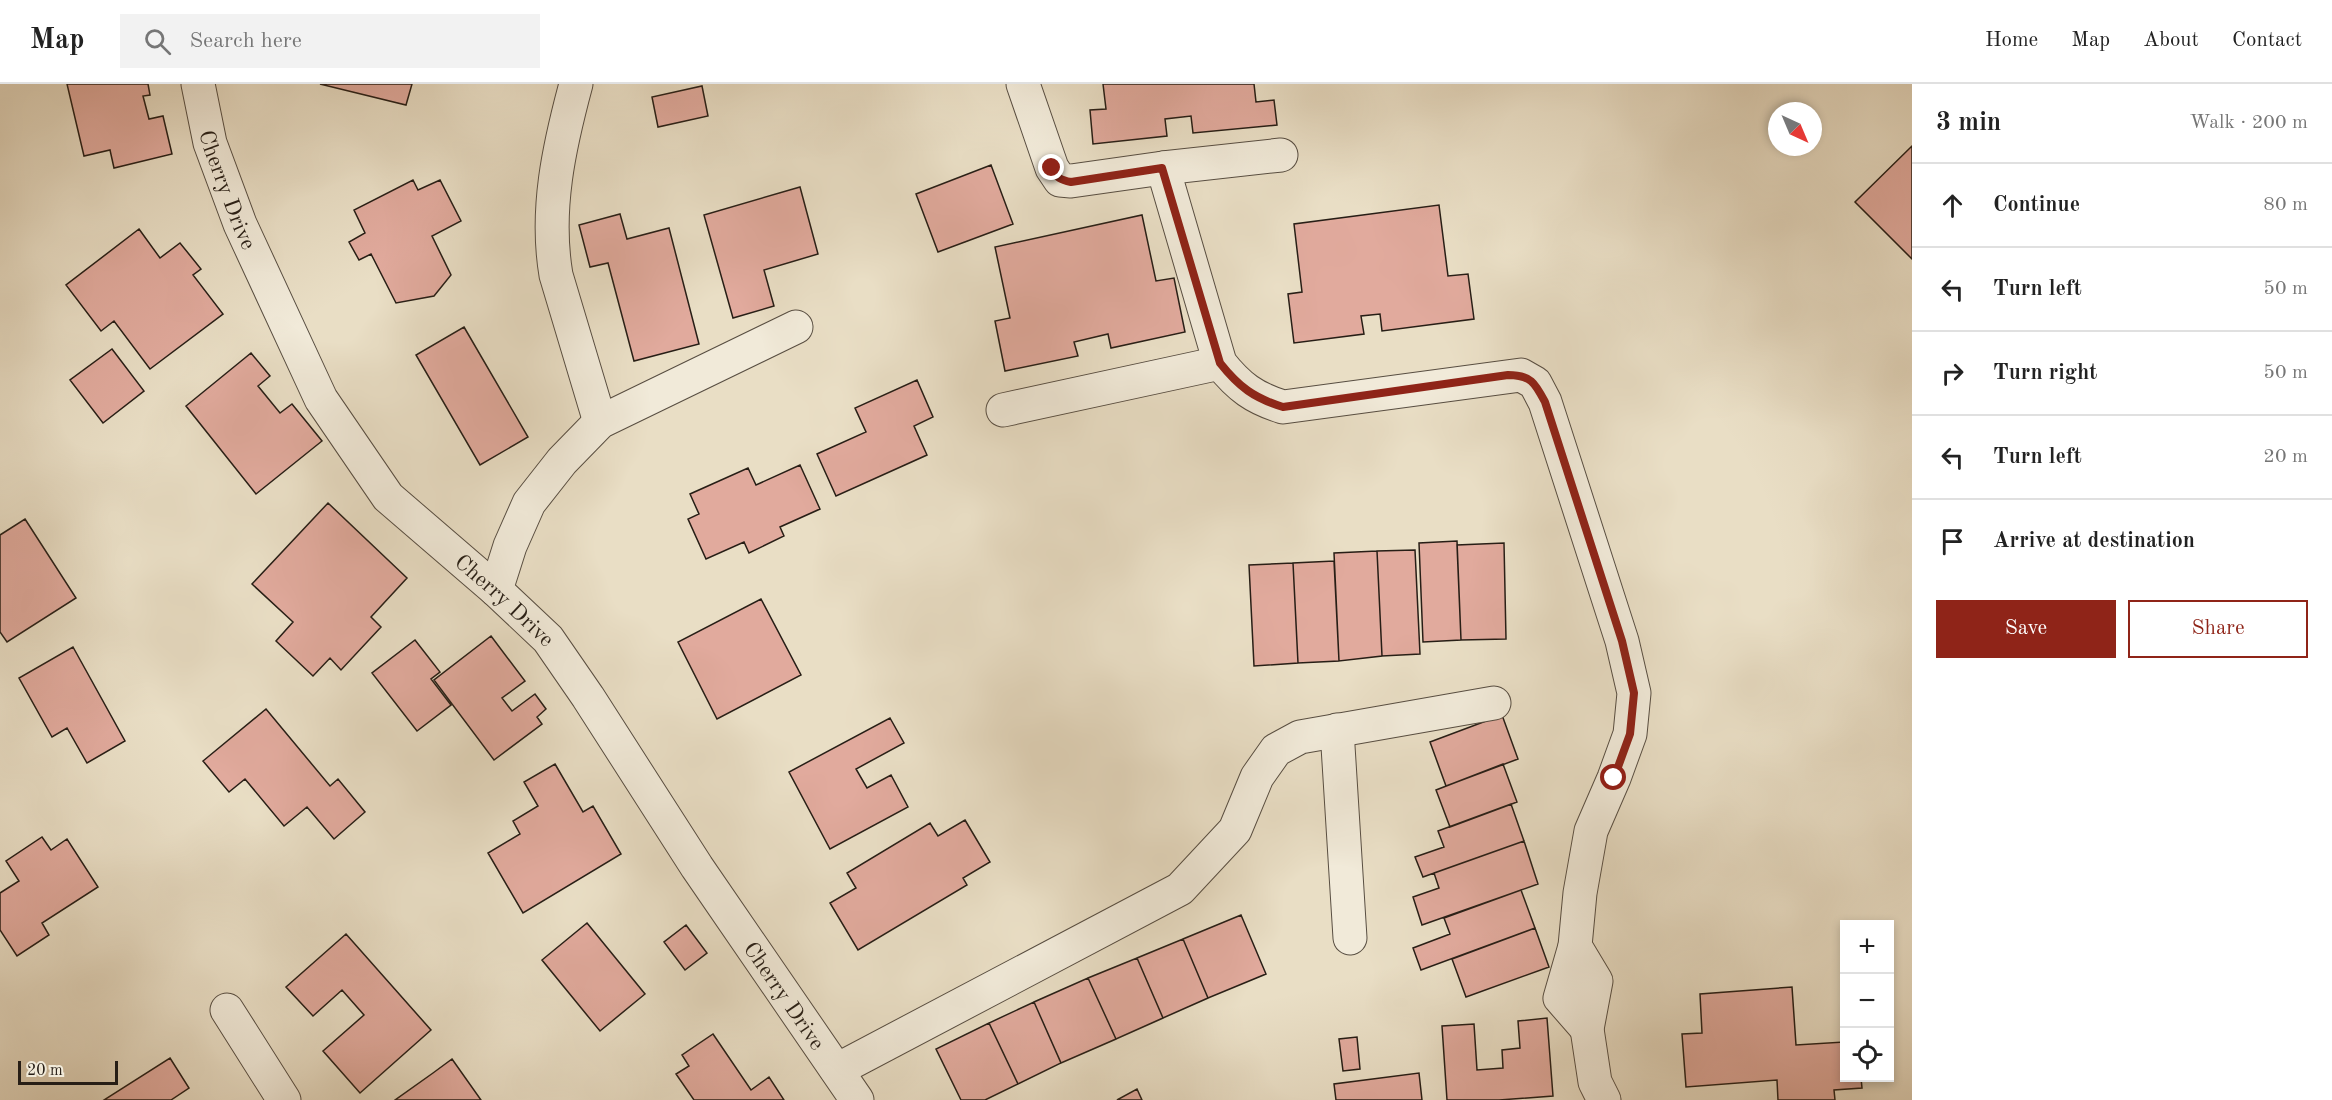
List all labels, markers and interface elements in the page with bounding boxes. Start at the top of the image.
search box [120,14,540,68]
icon: search [141,25,174,58]
text: Map [30,27,84,55]
text: Search here [189,30,302,52]
text: Home [1985,30,2038,51]
text: Map [2071,30,2110,51]
text: About [2143,30,2199,51]
text: Contact [2232,30,2302,51]
north arrow [1768,102,1822,156]
text: 3 min [1936,110,2001,136]
text: Walk · 200 m [2189,113,2308,133]
street label: Cherry Drive [195,128,259,253]
route end [1038,154,1064,180]
icon: ahead [1936,189,1969,222]
text: Continue [1993,194,2080,216]
text: 80 m [2263,195,2308,215]
icon: left [1936,273,1969,306]
text: Turn left [1993,278,2082,300]
text: 50 m [2263,279,2308,299]
icon: right [1936,357,1969,390]
text: Turn right [1993,362,2097,384]
text: 50 m [2263,363,2308,383]
icon: left [1936,441,1969,474]
text: Turn left [1993,446,2082,468]
text: 20 m [2263,447,2308,467]
icon: arrive [1936,525,1969,558]
text: Arrive at destination [1993,530,2195,552]
street label: Cherry Drive [450,551,558,652]
button: Save [1936,600,2116,658]
button: Share [2128,600,2308,658]
route start [1600,764,1626,790]
map controls [1840,920,1894,1082]
button: + [1840,920,1894,974]
street label: Cherry Drive [739,938,828,1054]
button: − [1840,974,1894,1028]
button: locate [1840,1028,1894,1082]
scale bar [18,1058,118,1086]
text: 20 m [27,1063,63,1079]

